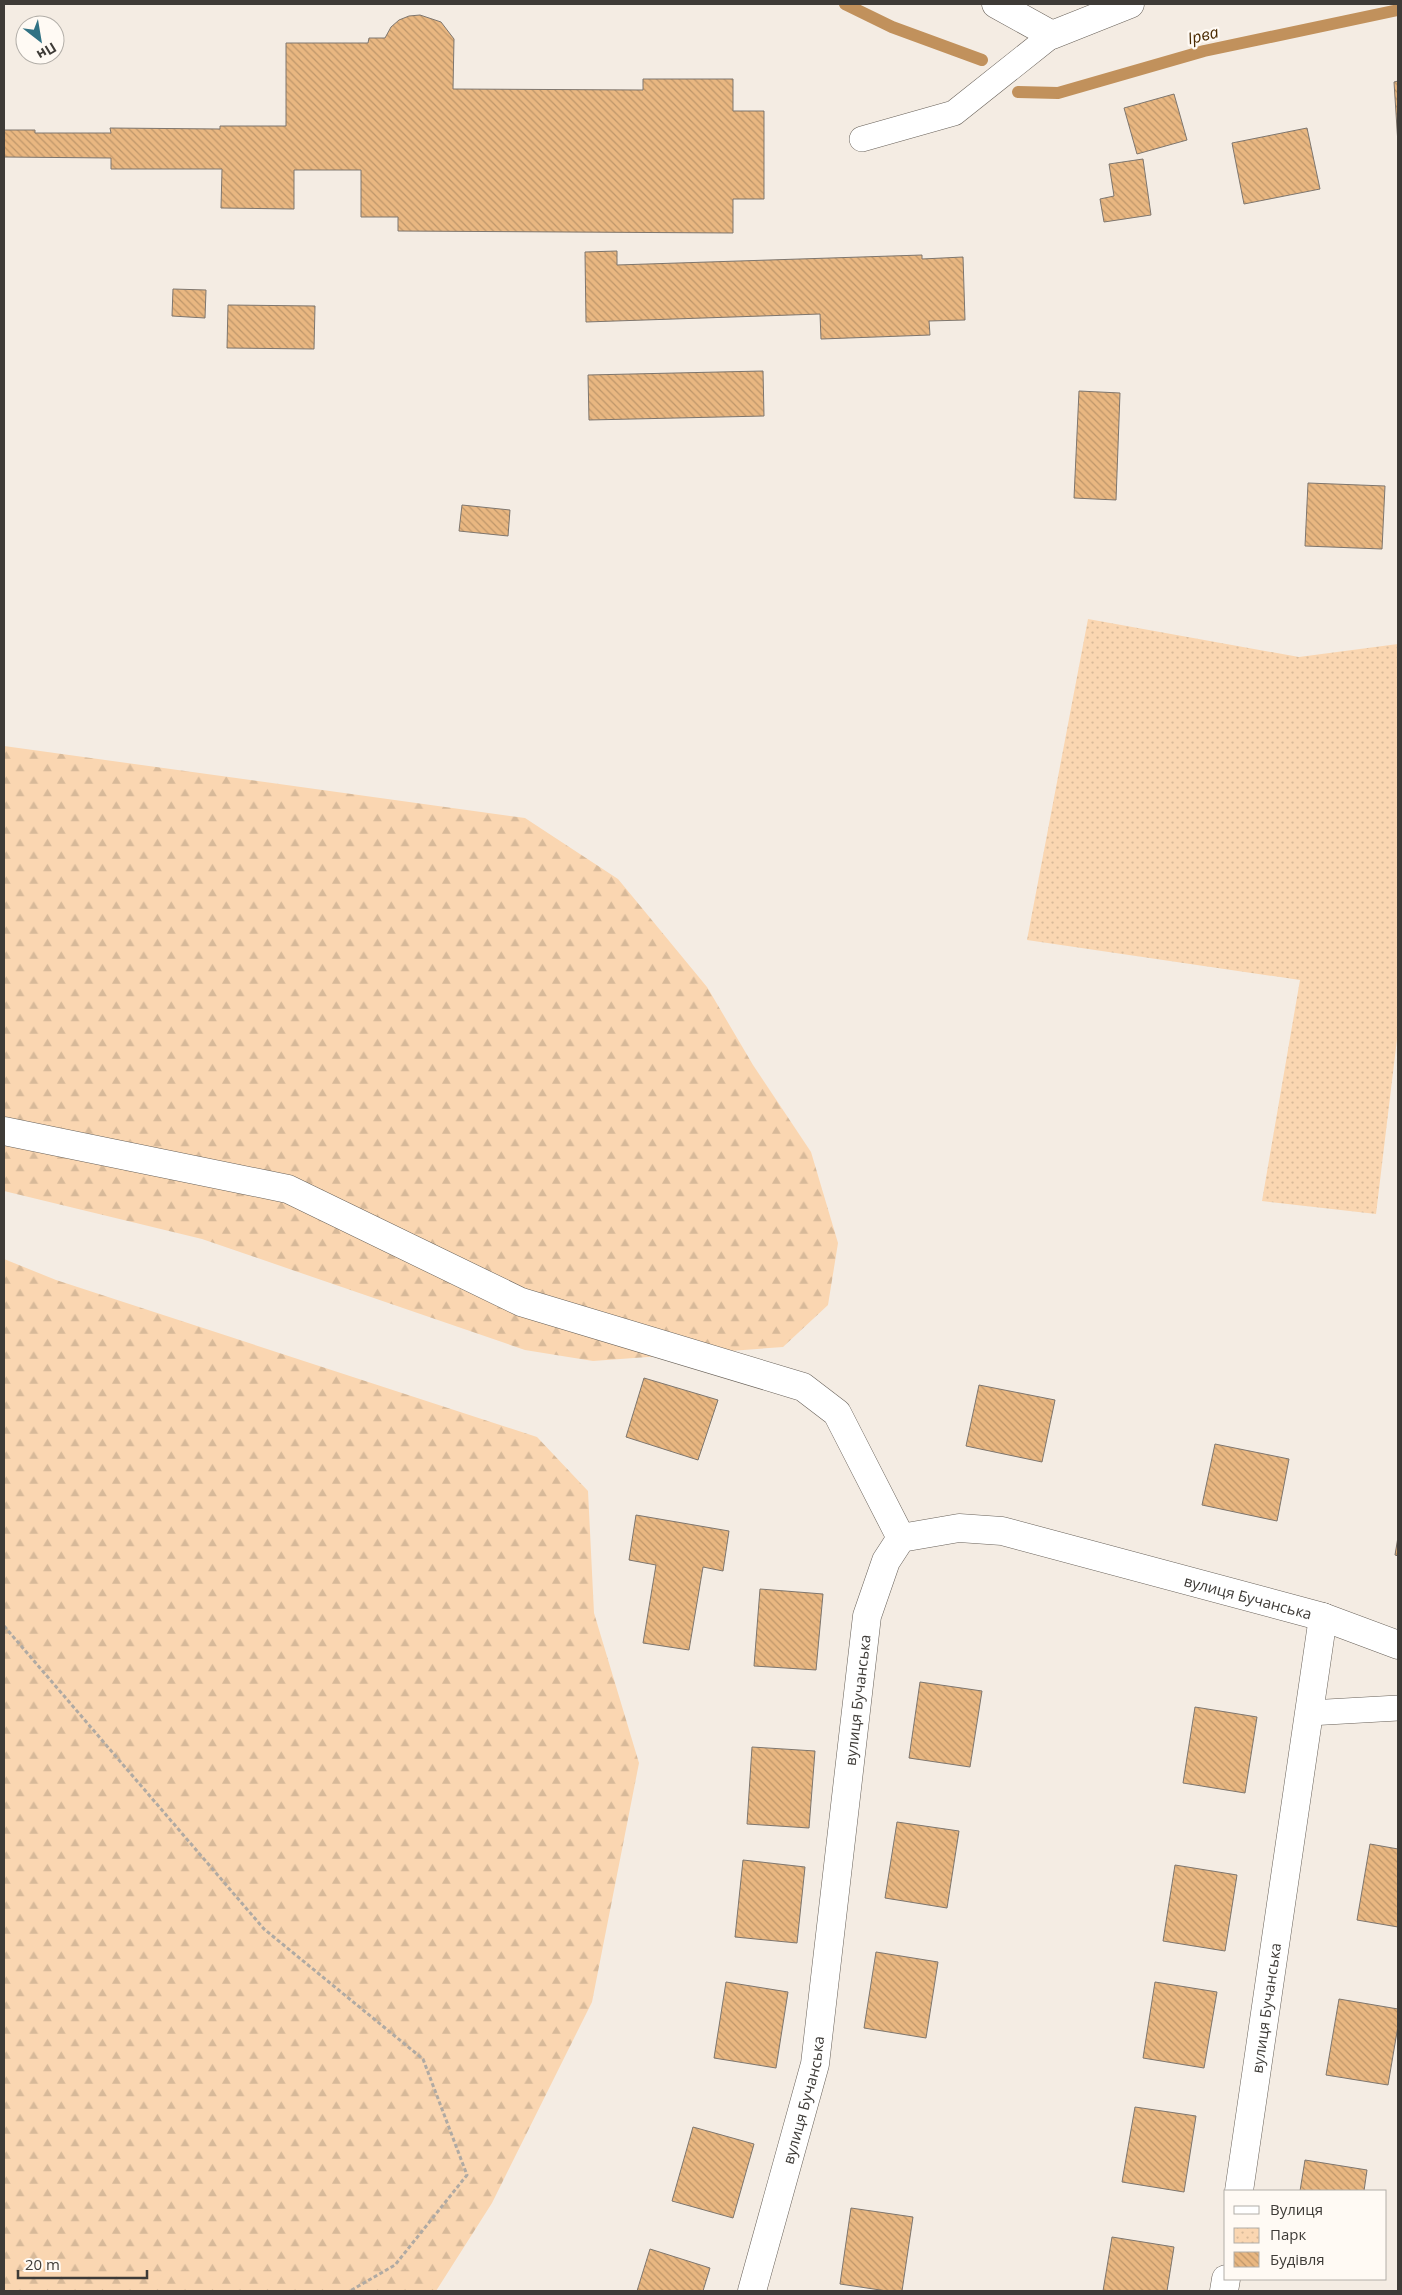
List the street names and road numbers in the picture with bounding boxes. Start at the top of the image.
street label: вулиця Бучанська [1182,1570,1314,1624]
street label: вулиця Бучанська [840,1633,875,1767]
street label: вулиця Бучанська [1246,1941,1285,2075]
street label: вулиця Бучанська [778,2035,828,2166]

